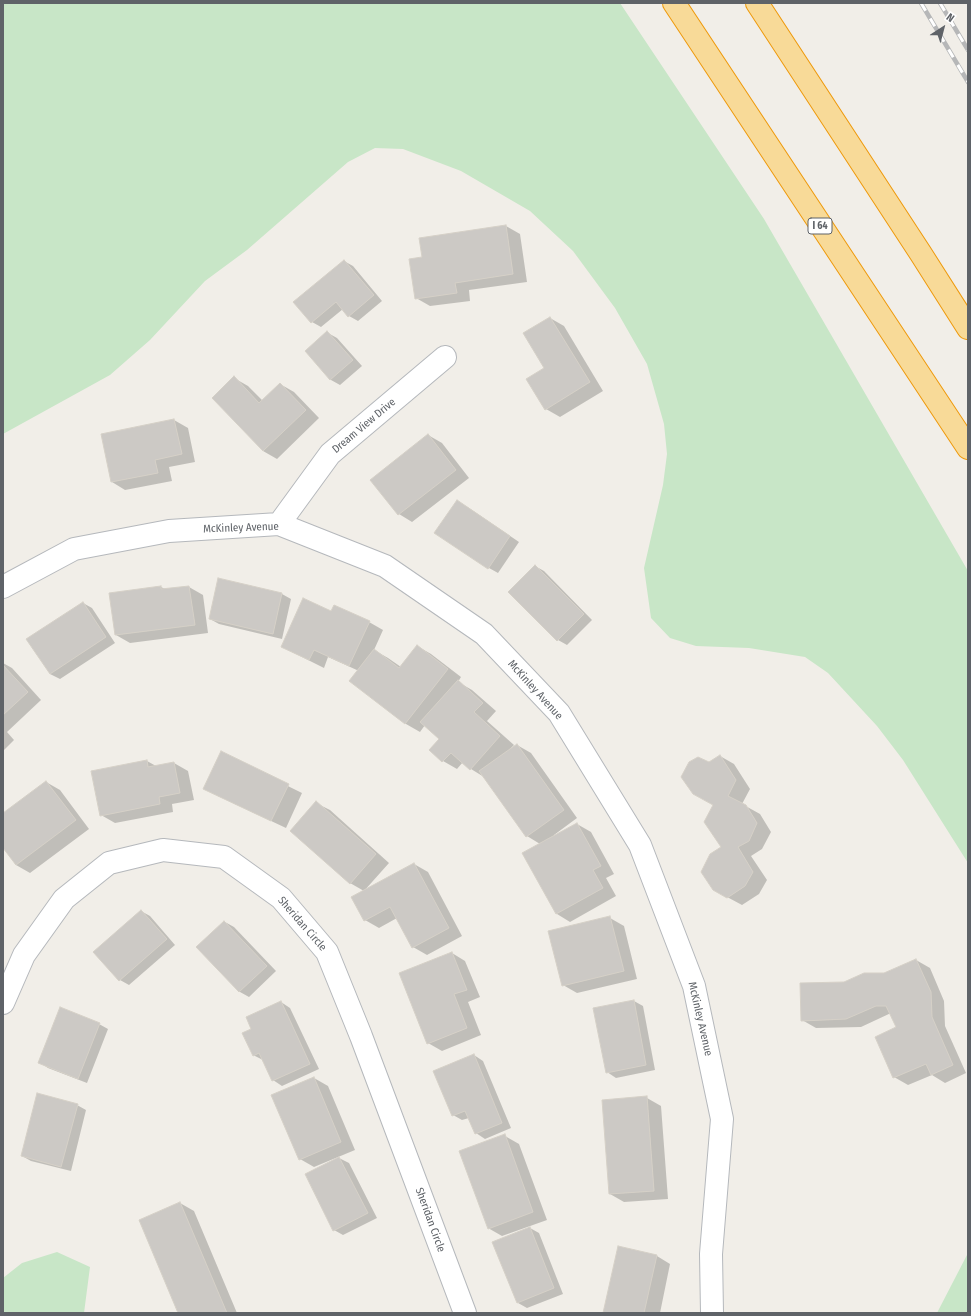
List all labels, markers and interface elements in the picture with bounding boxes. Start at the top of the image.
north arrow [923,8,963,48]
text: N [944,11,957,25]
road number: I 64 [808,218,832,234]
street label: Dream View Drive [330,396,398,456]
street label: McKinley Avenue [203,520,279,536]
street label: McKinley Avenue [505,657,565,723]
street label: Sheridan Circle [275,894,329,954]
street label: McKinley Avenue [685,981,715,1057]
street label: Sheridan Circle [412,1186,448,1254]

